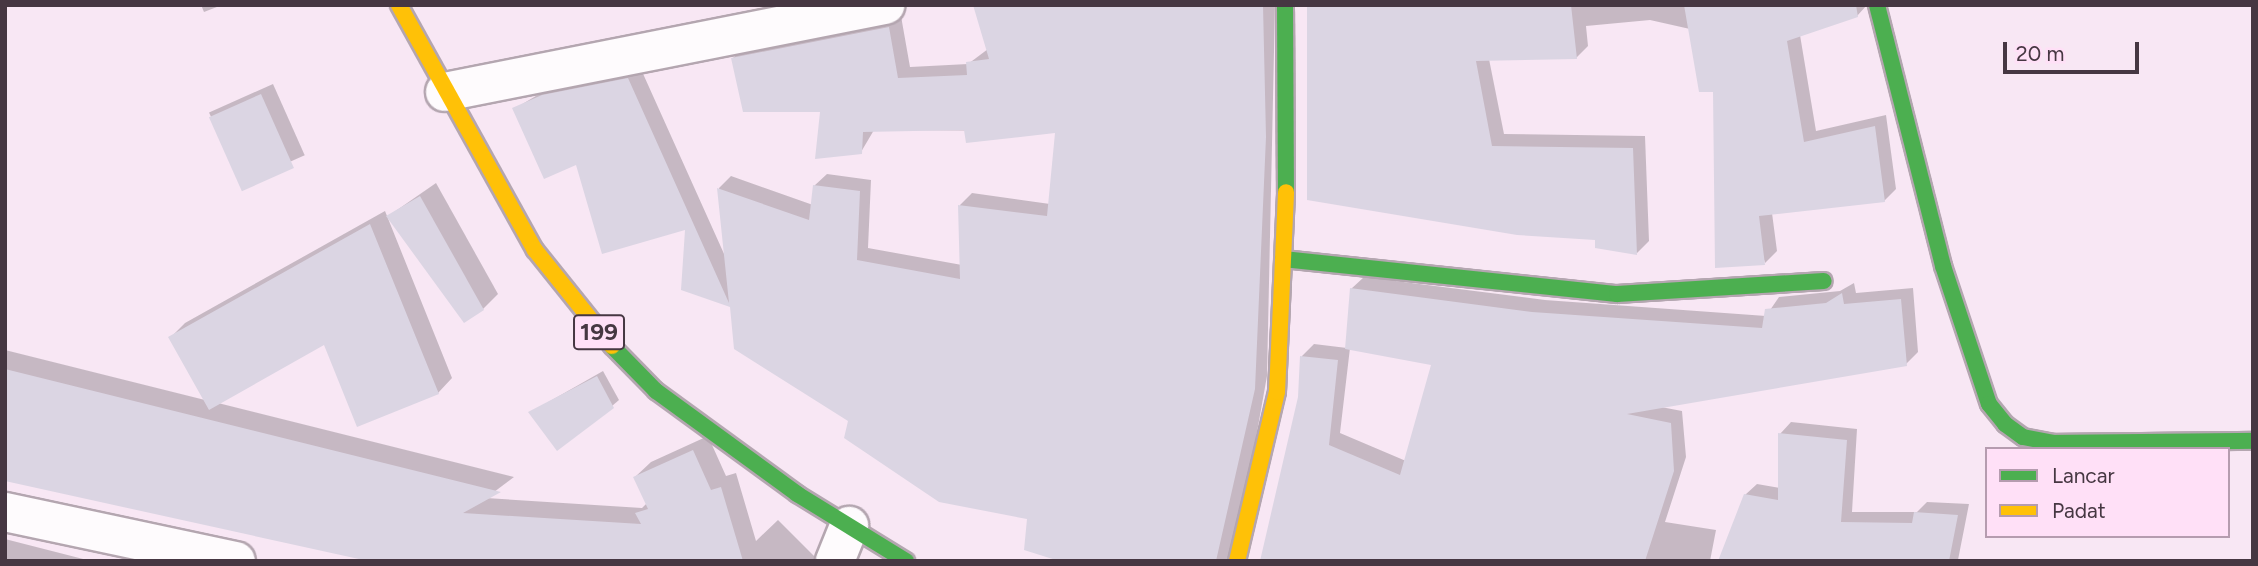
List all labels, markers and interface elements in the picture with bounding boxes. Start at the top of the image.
scale bar [2006,28,2142,72]
text: 20 m [2016,41,2064,66]
road number: 199 [573,312,625,352]
legend [1985,447,2230,538]
text: Lancar [2052,463,2115,488]
text: Padat [2052,498,2106,523]

